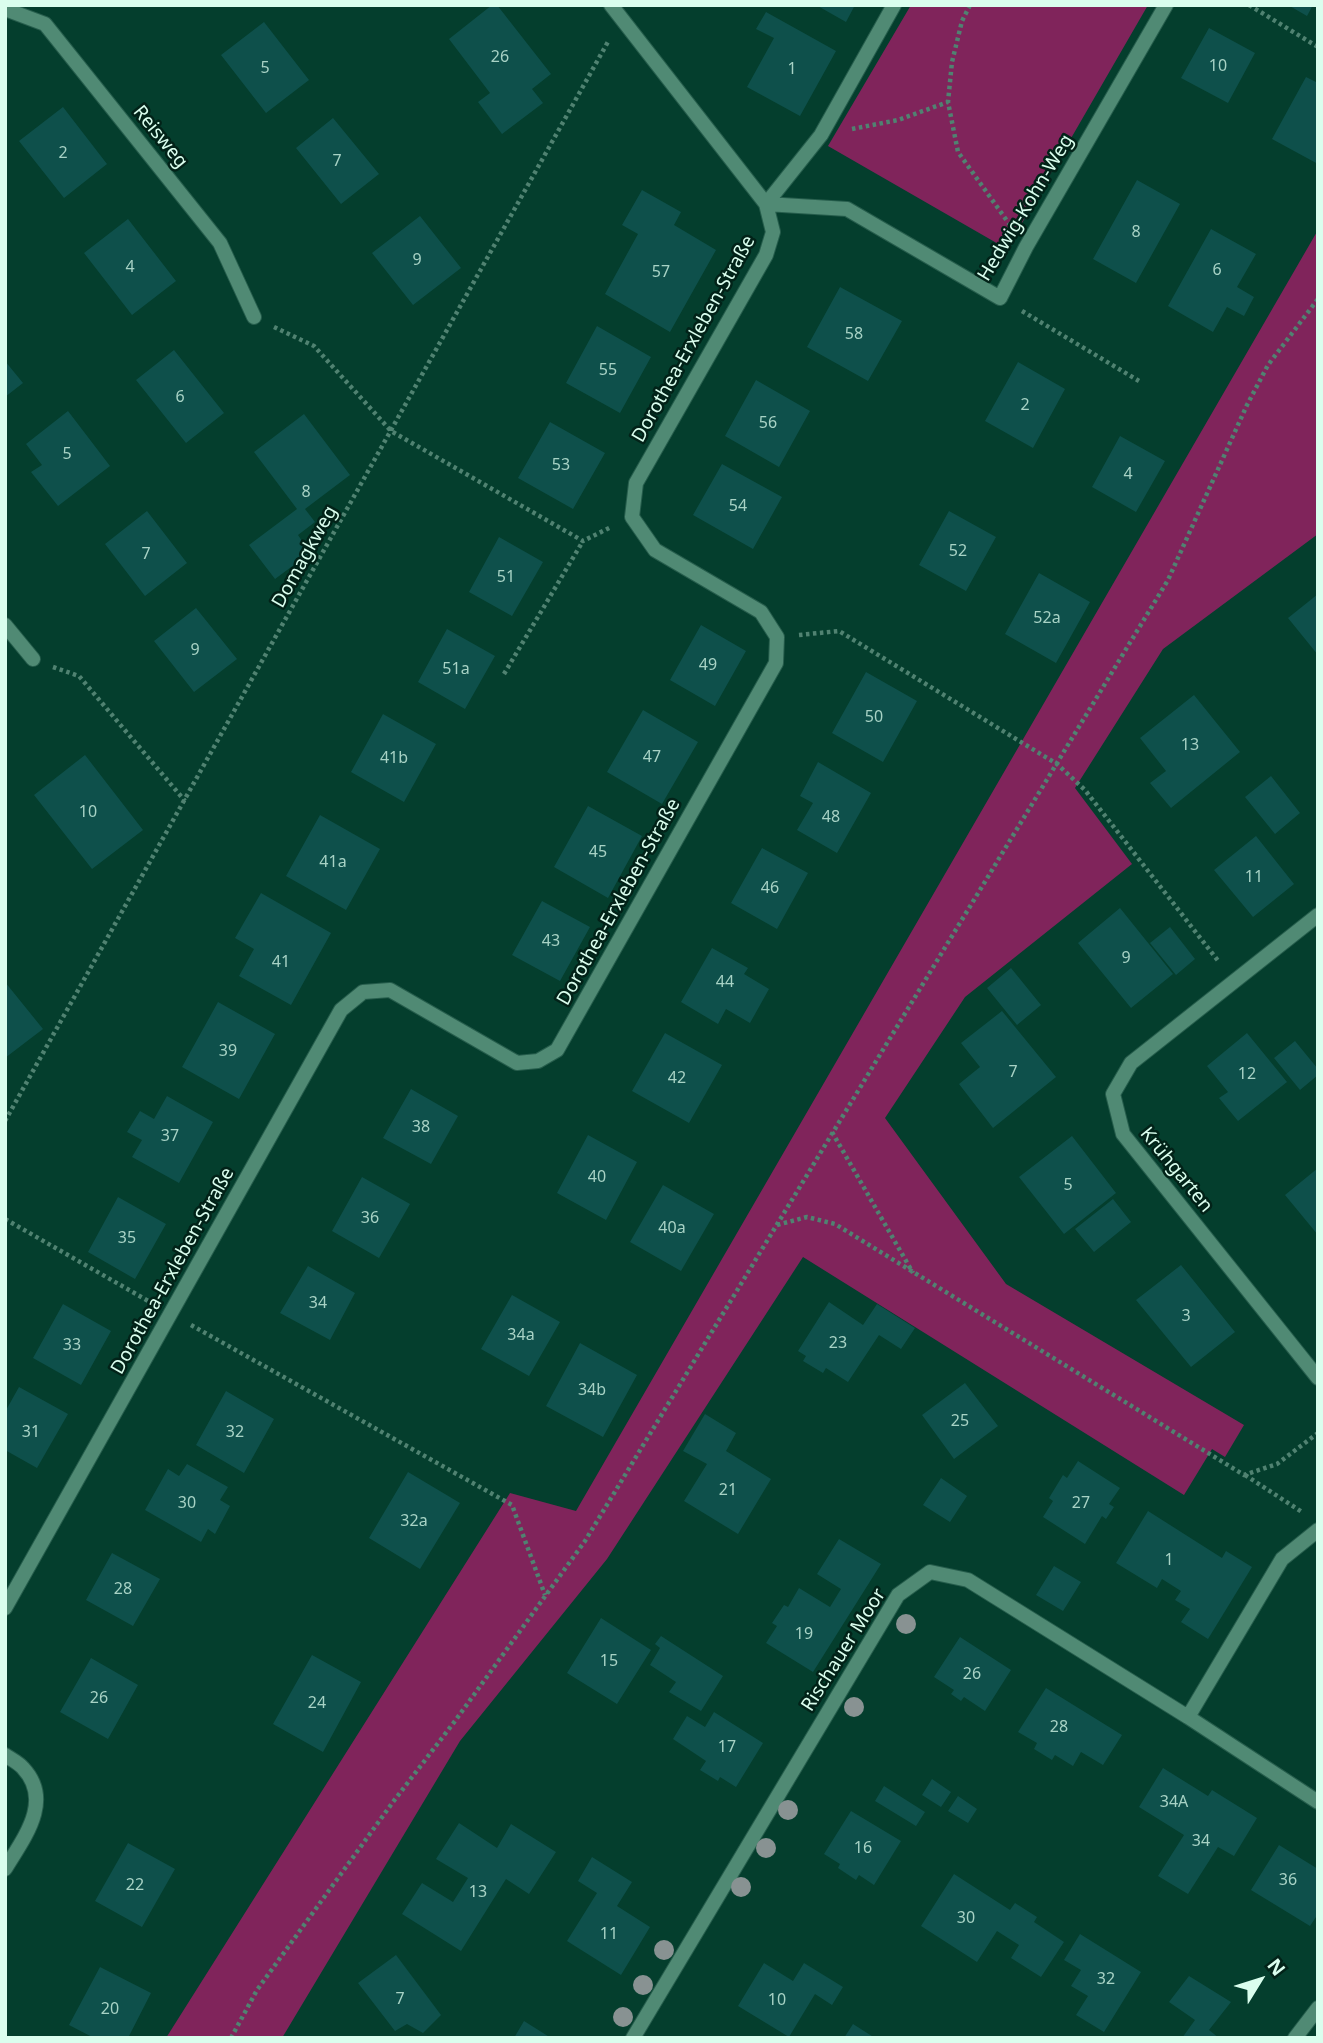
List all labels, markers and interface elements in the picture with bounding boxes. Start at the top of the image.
house number: 26 [491,47,509,67]
house number: 10 [1209,56,1227,76]
house number: 5 [260,58,270,78]
house number: 1 [787,59,797,79]
street label: Reisweg [128,101,192,173]
street label: Hedwig-Kohn-Weg [973,131,1079,285]
house number: 2 [58,143,68,163]
house number: 7 [332,151,342,171]
house number: 8 [1131,222,1141,242]
street label: Dorothea-Erxleben-Straße [628,232,760,446]
house number: 9 [412,250,422,270]
house number: 4 [125,257,135,277]
house number: 6 [1212,260,1222,280]
house number: 57 [652,262,670,282]
house number: 58 [845,324,863,344]
house number: 55 [599,360,617,380]
house number: 6 [175,387,185,407]
house number: 2 [1020,395,1030,415]
house number: 56 [759,413,777,433]
house number: 5 [62,444,72,464]
house number: 53 [552,455,570,475]
house number: 4 [1123,464,1133,484]
house number: 8 [301,482,311,502]
house number: 54 [729,496,747,516]
street label: Domagkweg [268,502,342,612]
house number: 52 [949,541,967,561]
house number: 7 [141,544,151,564]
house number: 51 [497,567,515,587]
house number: 52a [1033,608,1061,628]
house number: 9 [190,640,200,660]
house number: 49 [699,655,717,675]
house number: 51a [442,659,470,679]
house number: 50 [865,707,883,727]
house number: 13 [1181,735,1199,755]
house number: 47 [643,747,661,767]
house number: 41b [380,748,408,768]
street label: Dorothea-Erxleben-Straße [553,795,685,1009]
house number: 10 [79,802,97,822]
house number: 48 [822,807,840,827]
house number: 45 [589,842,607,862]
house number: 41a [319,852,347,872]
house number: 11 [1245,867,1263,887]
house number: 46 [761,878,779,898]
house number: 43 [542,931,560,951]
house number: 9 [1121,948,1131,968]
house number: 41 [272,952,290,972]
house number: 44 [716,972,734,992]
house number: 39 [219,1041,237,1061]
house number: 7 [1008,1062,1018,1082]
house number: 12 [1238,1064,1256,1084]
house number: 42 [668,1068,686,1088]
house number: 38 [412,1117,430,1137]
street label: Krühgarten [1135,1123,1217,1217]
house number: 37 [161,1126,179,1146]
street label: Dorothea-Erxleben-Straße [107,1164,239,1378]
house number: 40 [588,1167,606,1187]
house number: 5 [1063,1175,1073,1195]
house number: 36 [361,1208,379,1228]
house number: 40a [658,1218,686,1238]
house number: 35 [118,1228,136,1248]
house number: 34 [309,1293,327,1313]
house number: 3 [1181,1306,1191,1326]
house number: 34a [507,1325,535,1345]
house number: 23 [829,1333,847,1353]
house number: 33 [63,1335,81,1355]
house number: 34b [578,1380,606,1400]
house number: 25 [951,1411,969,1431]
house number: 31 [22,1422,40,1442]
house number: 32 [226,1422,244,1442]
house number: 21 [719,1480,737,1500]
house number: 30 [178,1493,196,1513]
house number: 27 [1072,1493,1090,1513]
house number: 32a [400,1511,428,1531]
house number: 1 [1164,1550,1174,1570]
house number: 28 [114,1579,132,1599]
street label: Rischauer Moor [797,1584,891,1716]
house number: 19 [795,1624,813,1644]
house number: 15 [600,1651,618,1671]
house number: 26 [963,1664,981,1684]
house number: 26 [90,1688,108,1708]
house number: 24 [308,1693,326,1713]
house number: 28 [1050,1717,1068,1737]
house number: 17 [718,1737,736,1757]
house number: 34A [1160,1792,1188,1812]
house number: 34 [1192,1831,1210,1851]
house number: 16 [854,1838,872,1858]
house number: 36 [1279,1870,1297,1890]
house number: 22 [126,1875,144,1895]
house number: 13 [469,1882,487,1902]
house number: 30 [957,1908,975,1928]
house number: 11 [600,1924,618,1944]
north arrow [1225,1945,1295,2015]
text: N [1262,1953,1292,1981]
house number: 32 [1097,1969,1115,1989]
house number: 7 [395,1989,405,2009]
house number: 10 [768,1990,786,2010]
house number: 20 [101,1999,119,2019]

